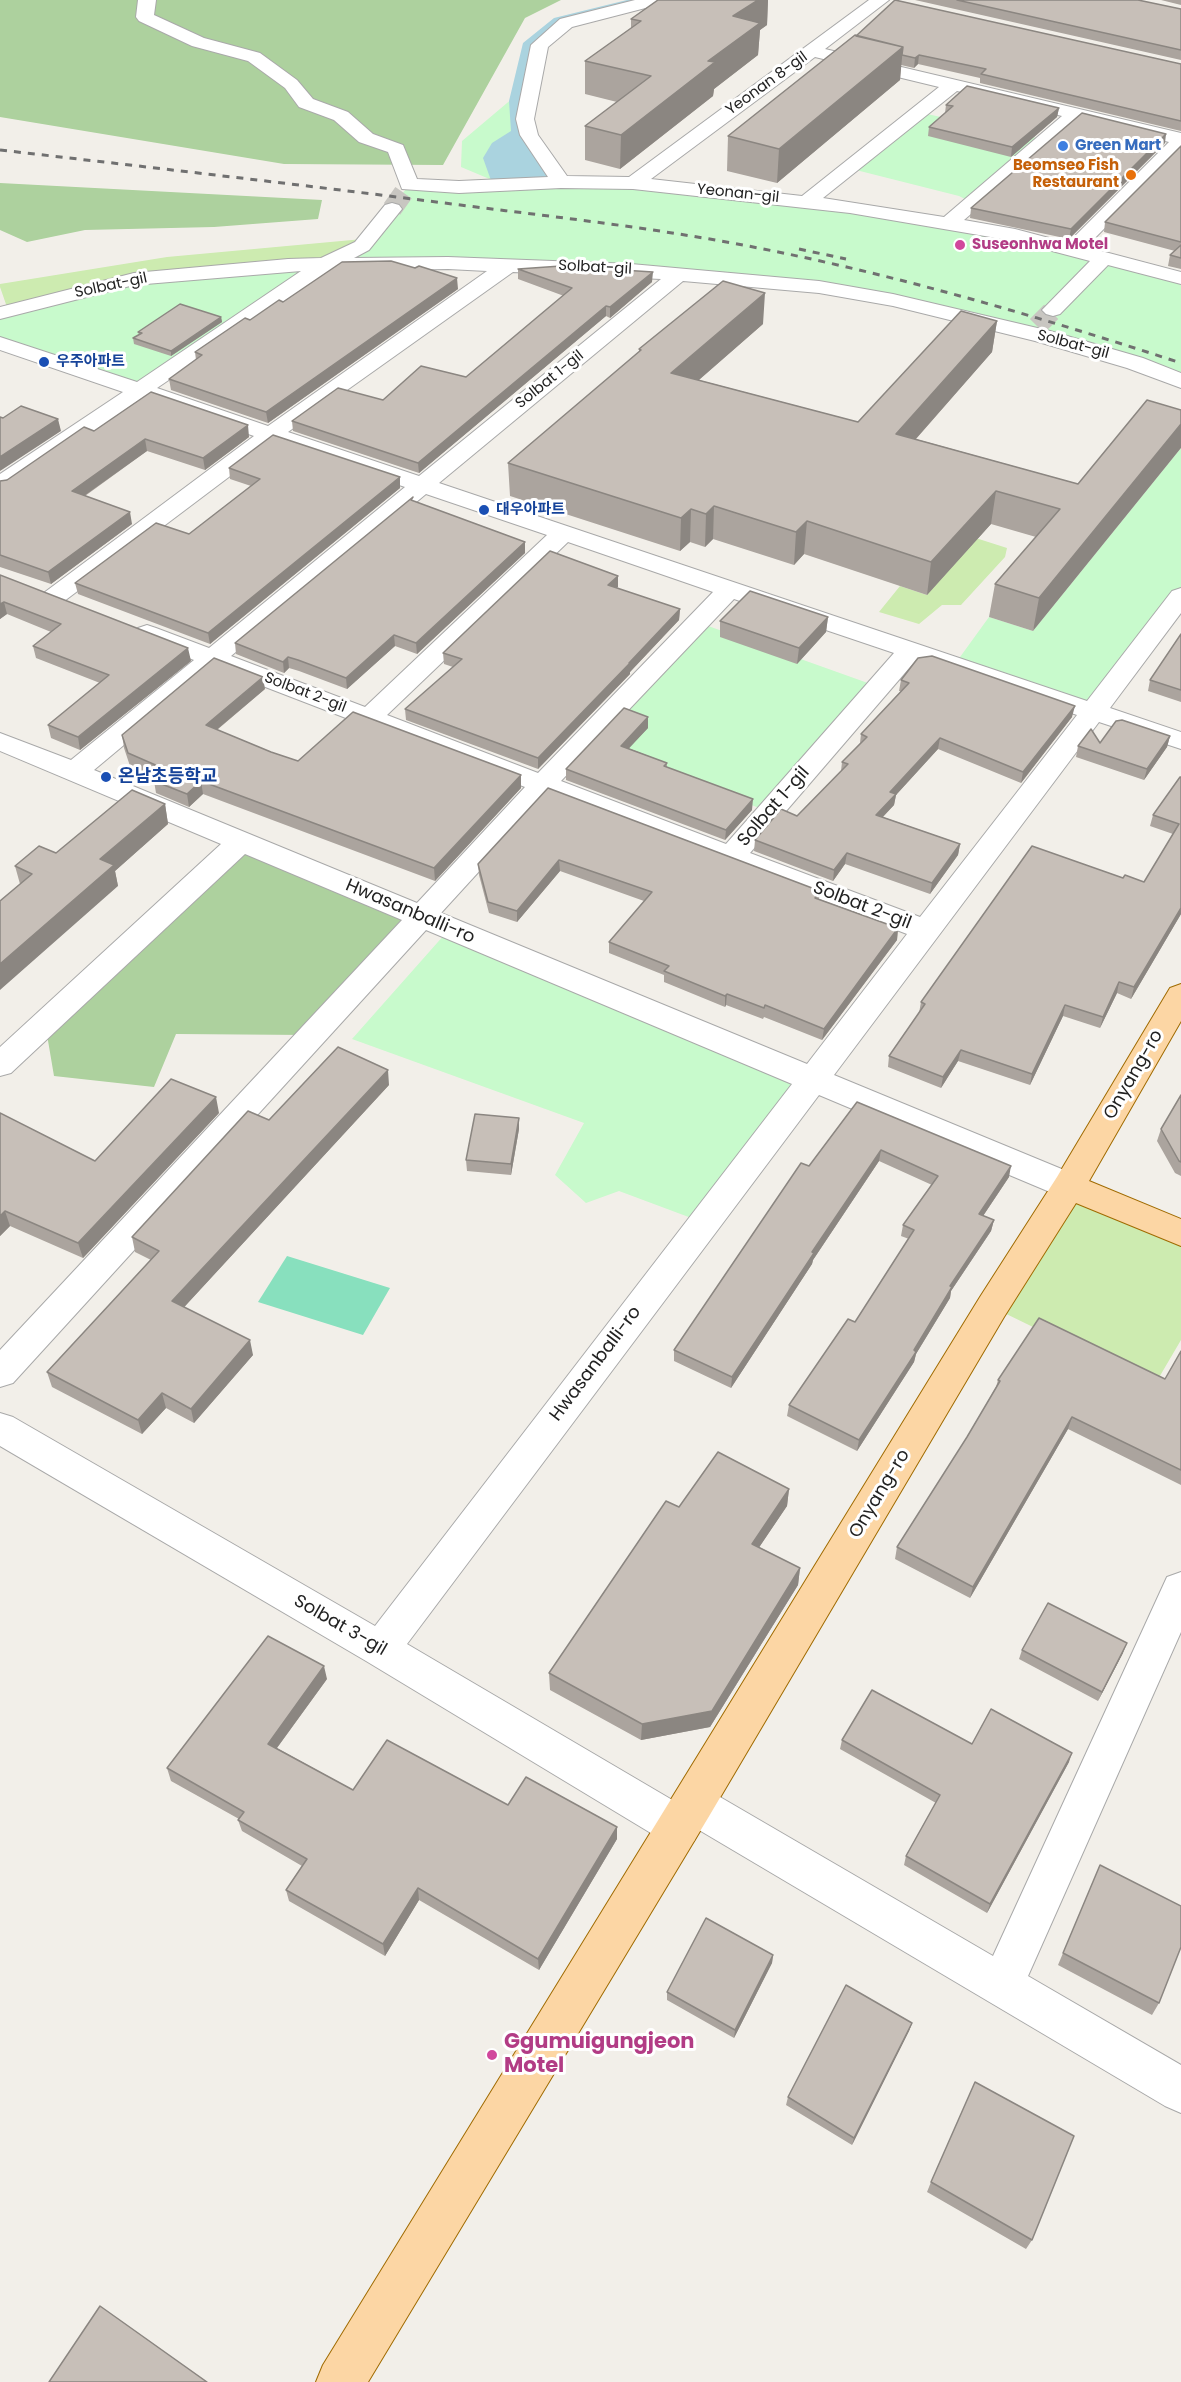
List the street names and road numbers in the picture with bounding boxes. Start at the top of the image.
street label: Yeonan 8-gil [723,48,811,120]
street label: Yeonan-gil [696,181,780,207]
street label: Solbat-gil [558,257,632,279]
street label: Solbat-gil [73,270,149,302]
street label: Solbat-gil [1035,327,1111,363]
street label: Solbat 1-gil [512,347,588,413]
street label: Solbat 2-gil [262,669,348,717]
street label: Solbat 1-gil [733,763,815,851]
street label: Hwasanballi-ro [342,875,478,949]
street label: Solbat 2-gil [810,877,914,935]
street label: Onyang-ro [1100,1026,1168,1124]
street label: Hwasanballi-ro [546,1302,646,1426]
street label: Onyang-ro [845,1446,915,1542]
street label: Solbat 3-gil [290,1591,390,1661]

